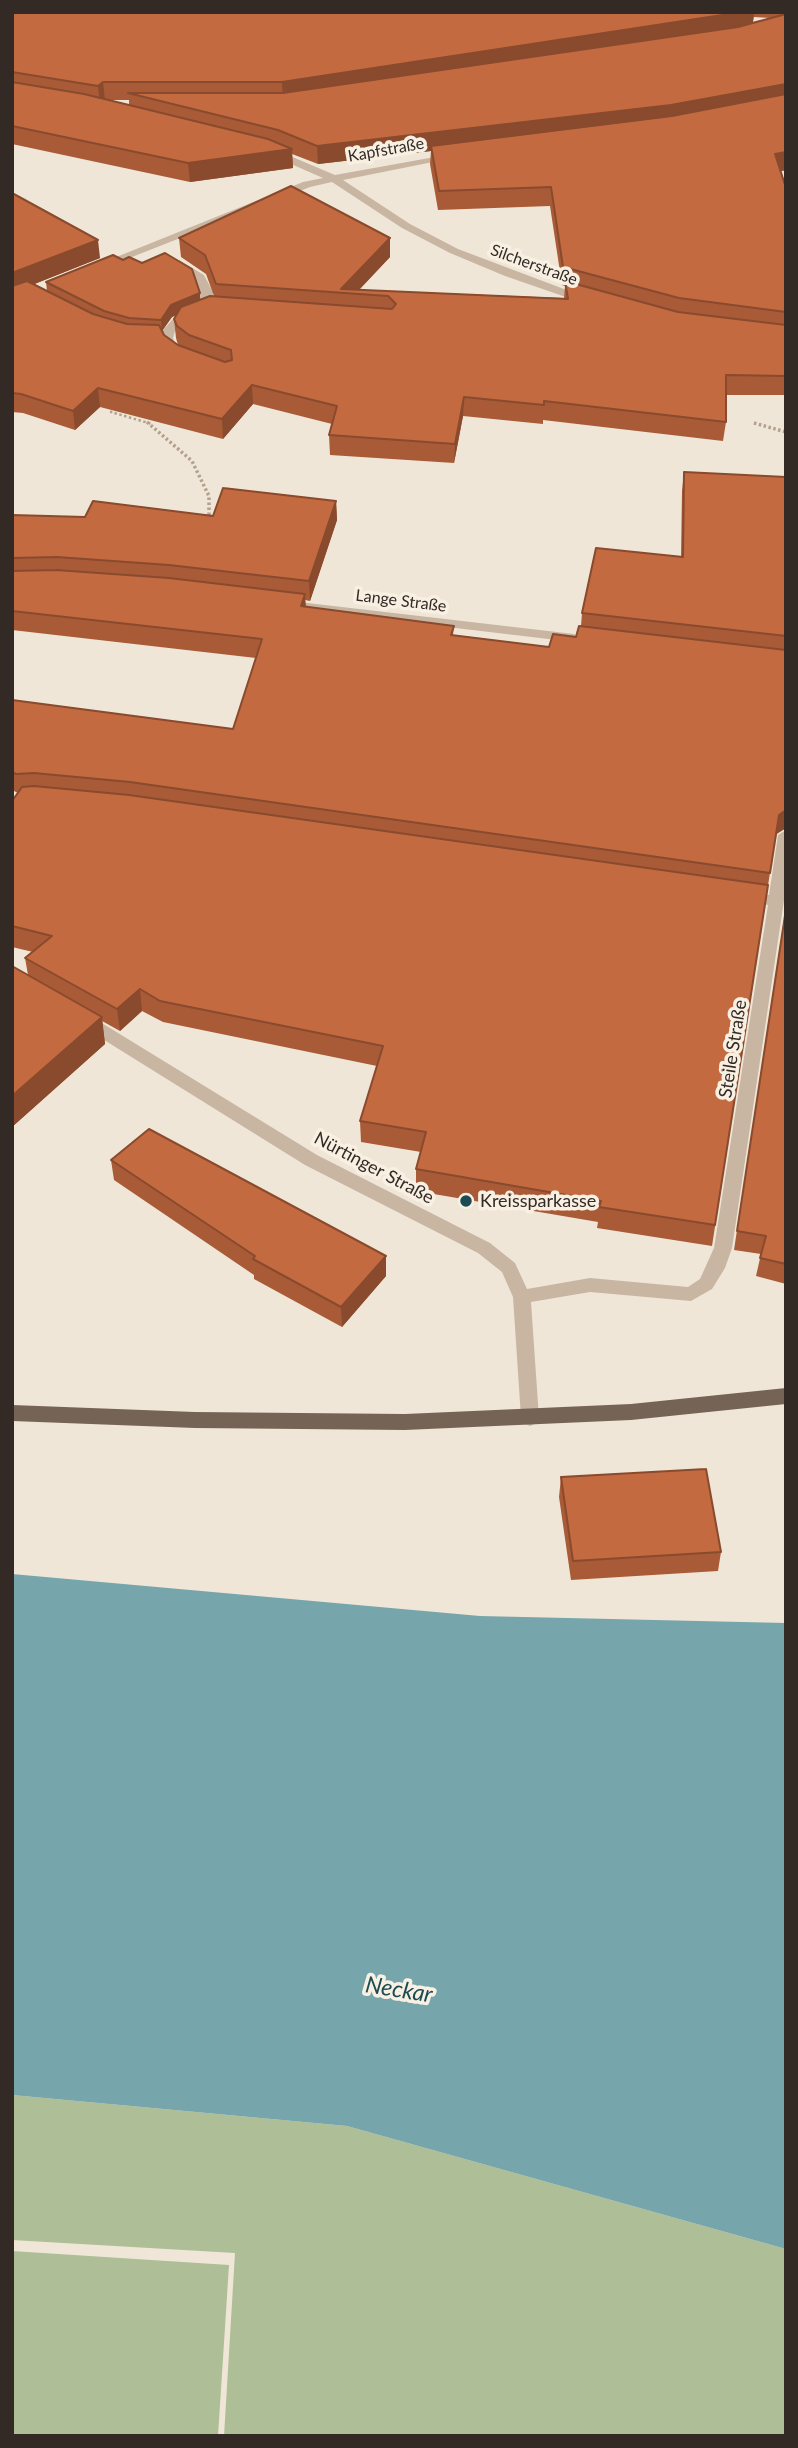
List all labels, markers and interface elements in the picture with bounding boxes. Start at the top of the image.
street label: Kapfstraße [346,134,426,166]
street label: Silcherstraße [488,240,580,290]
street label: Lange Straße [355,586,447,616]
street label: Steile Straße [715,998,751,1100]
street label: Nürtinger Straße [311,1127,437,1209]
place label: Kreissparkasse [480,1190,596,1212]
marker: Kreissparkasse [458,1193,474,1209]
water label: Neckar [364,1971,434,2009]

